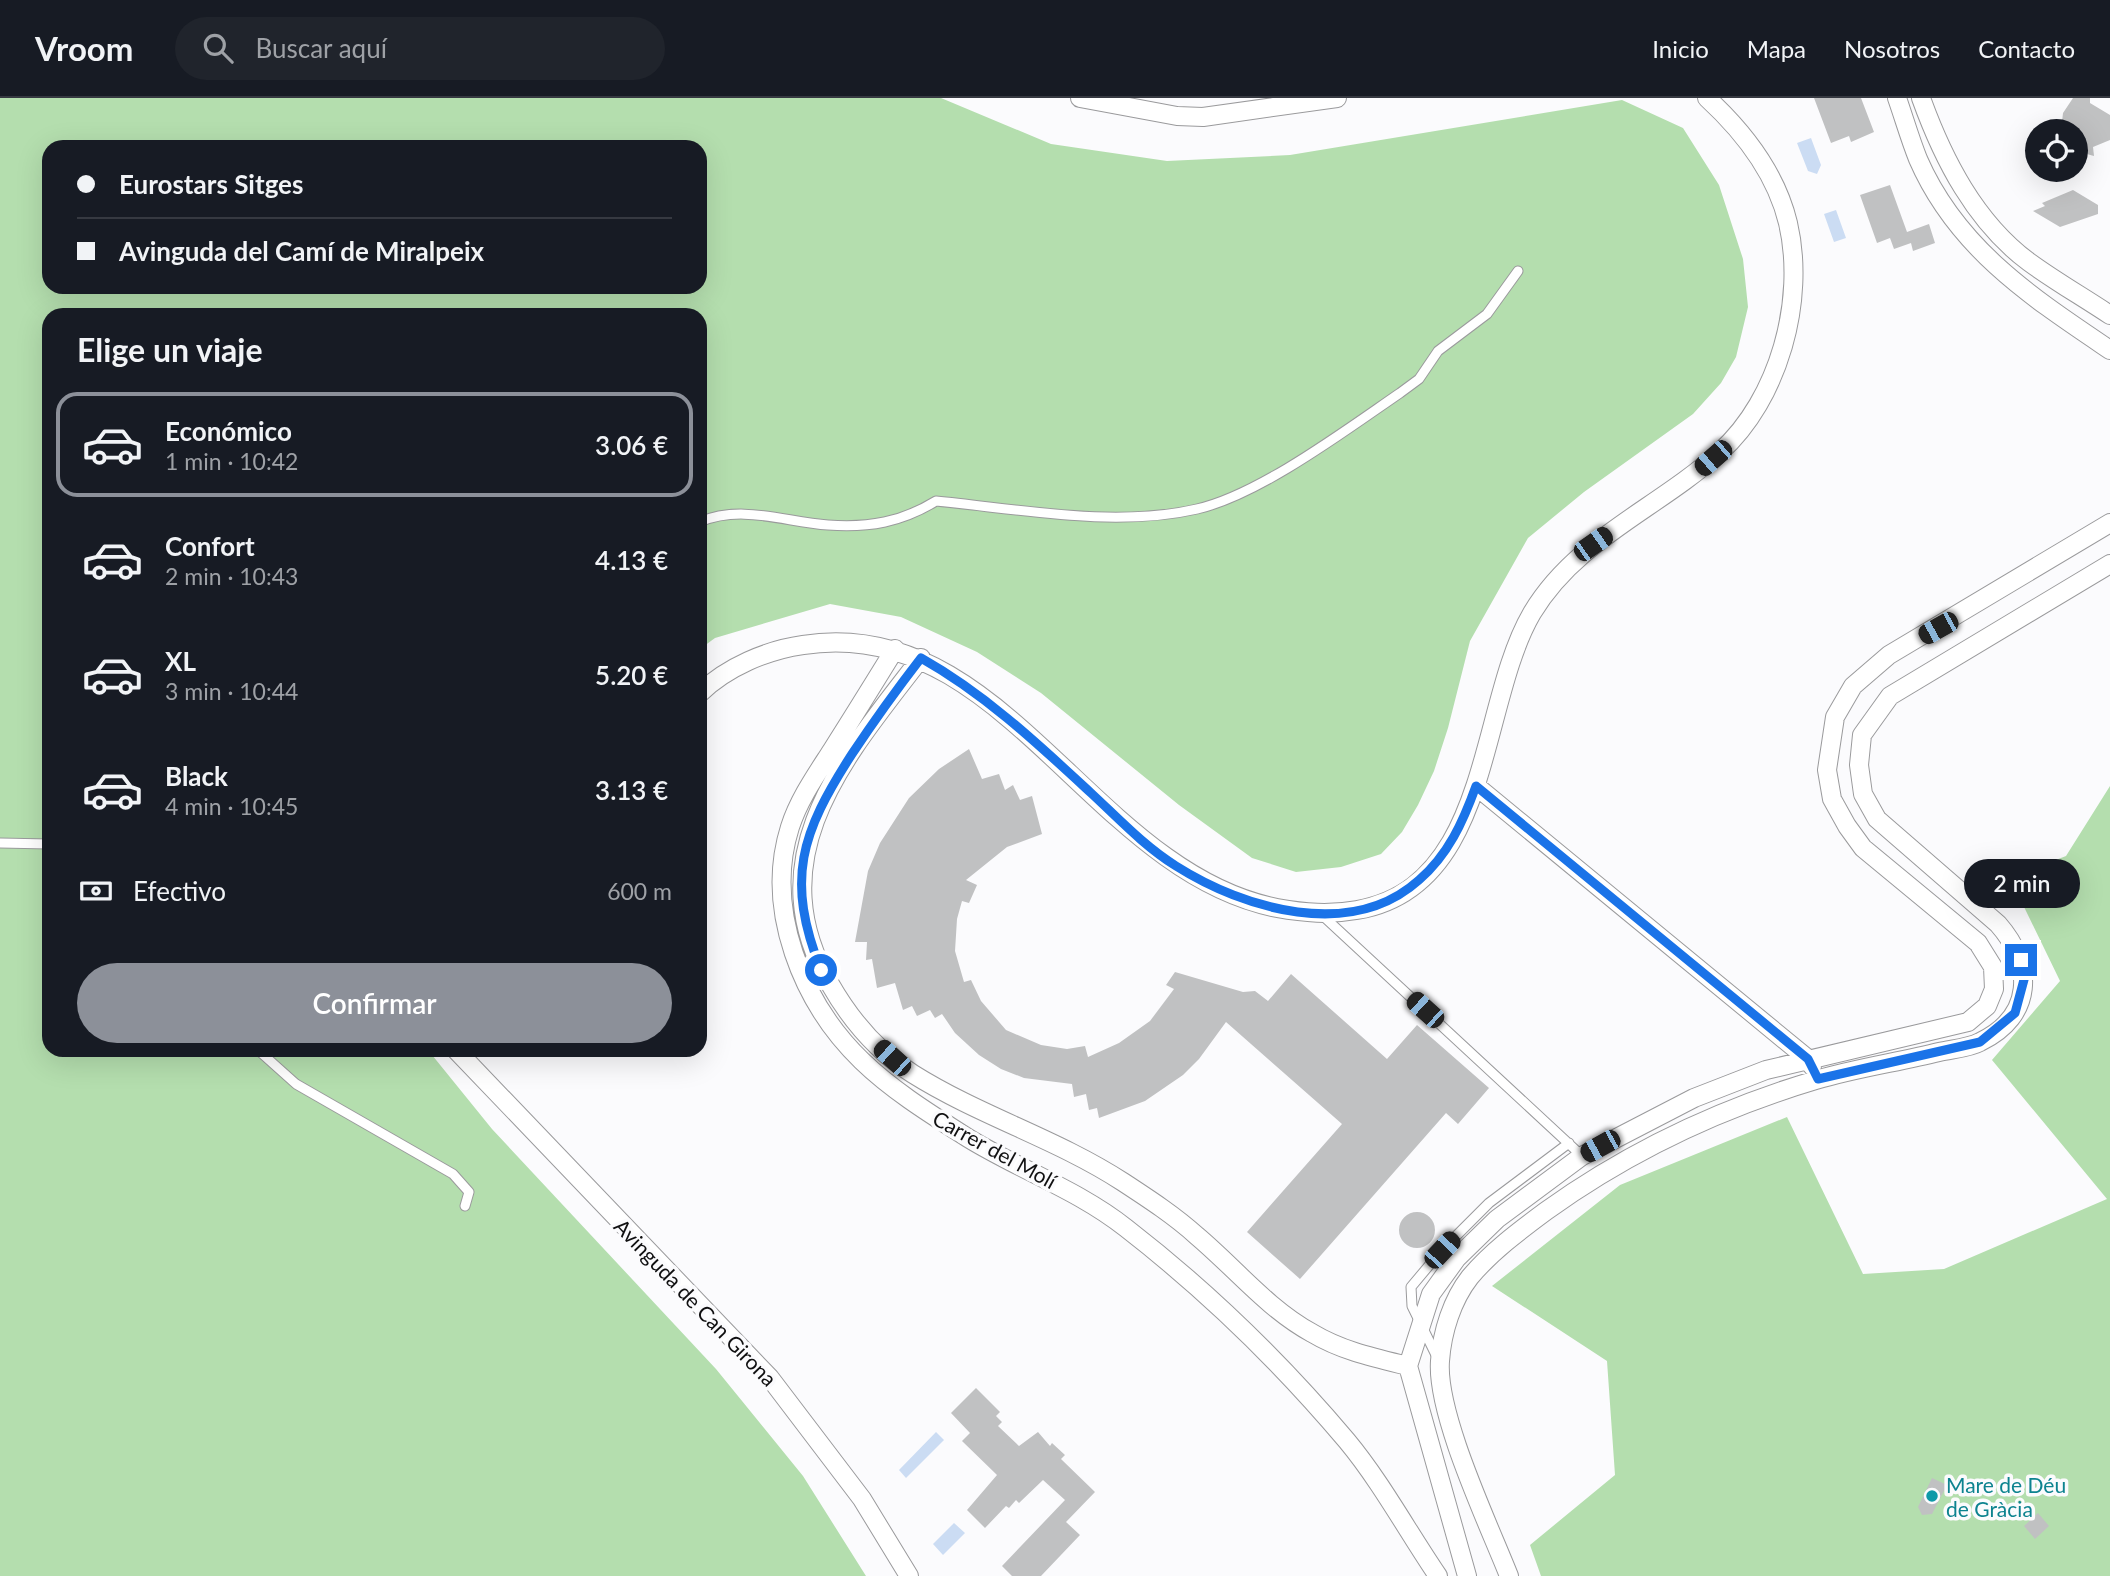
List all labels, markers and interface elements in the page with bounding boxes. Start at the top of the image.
search box [175,17,665,80]
text: Vroom [35,28,133,68]
icon: search [199,29,237,67]
text: Buscar aquí [255,32,387,64]
text: Inicio [1652,34,1709,63]
text: Mapa [1747,34,1806,63]
text: Nosotros [1844,34,1940,63]
text: Contacto [1978,34,2075,63]
map controls [2025,119,2088,182]
button: locate [2025,119,2088,182]
text: Eurostars Sitges [119,168,303,200]
text: Avinguda del Camí de Miralpeix [119,235,484,267]
text: Elige un viaje [77,330,262,369]
icon: car [81,413,144,476]
text: Económico [165,415,292,447]
text: 3.06 € [595,429,668,461]
car [1691,436,1736,480]
text: 1 min · 10:42 [165,447,298,475]
car [1570,523,1617,565]
icon: car [81,528,144,591]
text: Confort [165,530,255,562]
text: 4.13 € [595,544,668,576]
text: 2 min · 10:43 [165,562,298,590]
car [1915,609,1962,647]
icon: car [81,643,144,706]
text: XL [165,645,196,677]
text: 5.20 € [595,659,668,691]
text: 3 min · 10:44 [165,677,298,705]
icon: car [81,758,144,821]
text: Black [165,760,228,792]
text: 3.13 € [595,774,668,806]
text: 4 min · 10:45 [165,792,298,820]
callout: 2 min [1963,858,2079,908]
text: 2 min [1994,869,2050,897]
icon: cash [77,872,115,910]
text: Efectivo [133,875,226,907]
text: 600 m [607,877,672,905]
route end [2005,944,2037,976]
route start [805,954,837,986]
button: Confirmar [77,963,672,1043]
car [1403,988,1448,1032]
car [870,1036,915,1080]
street label: Carrer del Molí [929,1105,1062,1194]
car [1577,1127,1624,1165]
street label: Avinguda de Can Girona [610,1213,782,1391]
car [1420,1227,1465,1273]
place label: Mare de Déu de Gràcia [1946,1472,2066,1521]
marker: Mare de Déu de Gràcia [1924,1488,1940,1504]

